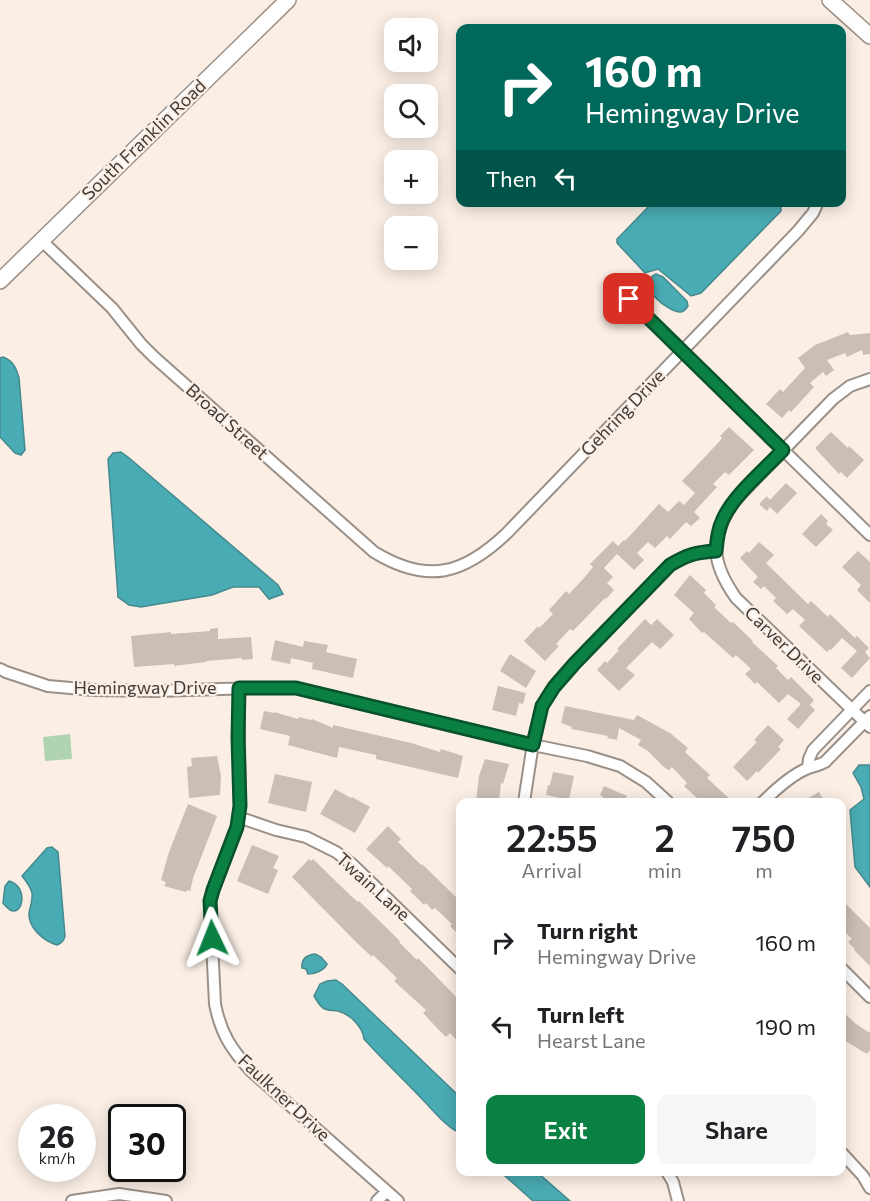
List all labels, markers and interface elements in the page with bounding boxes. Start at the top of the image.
map controls [384,18,438,270]
button: sound [384,18,438,72]
text: 160 m [585,44,703,96]
icon: right [486,48,564,126]
street label: South Franklin Road [77,74,210,204]
button: search [384,84,438,138]
text: Hemingway Drive [585,96,800,129]
button: + [384,150,438,204]
icon: left [549,162,582,195]
text: Then [486,165,537,192]
button: − [384,216,438,270]
pin [603,273,654,324]
icon: arrive [612,282,645,315]
street label: Gehring Drive [576,364,669,460]
street label: Broad Street [182,378,273,464]
street label: Carver Drive [741,601,829,687]
street label: Hemingway Drive [73,676,217,698]
text: 22:55 [506,815,598,859]
text: 2 [655,815,675,859]
text: 750 [732,815,796,859]
street label: Twain Lane [332,847,415,925]
text: Arrival [522,858,582,882]
text: min [648,858,682,882]
text: m [755,858,773,882]
position arrow [180,906,244,970]
text: Turn right [537,917,638,944]
icon: right [486,926,519,959]
text: 160 m [755,929,816,956]
text: Hemingway Drive [537,944,696,968]
text: Turn left [537,1001,624,1028]
icon: left [486,1010,519,1043]
text: 190 m [755,1013,816,1040]
text: Hearst Lane [537,1028,646,1052]
street label: Faulkner Drive [234,1049,335,1145]
button: Exit [486,1095,645,1164]
button: Share [657,1095,816,1164]
speed limit sign: 30 [108,1104,186,1182]
text: 26 [39,1117,75,1154]
text: km/h [39,1149,75,1167]

